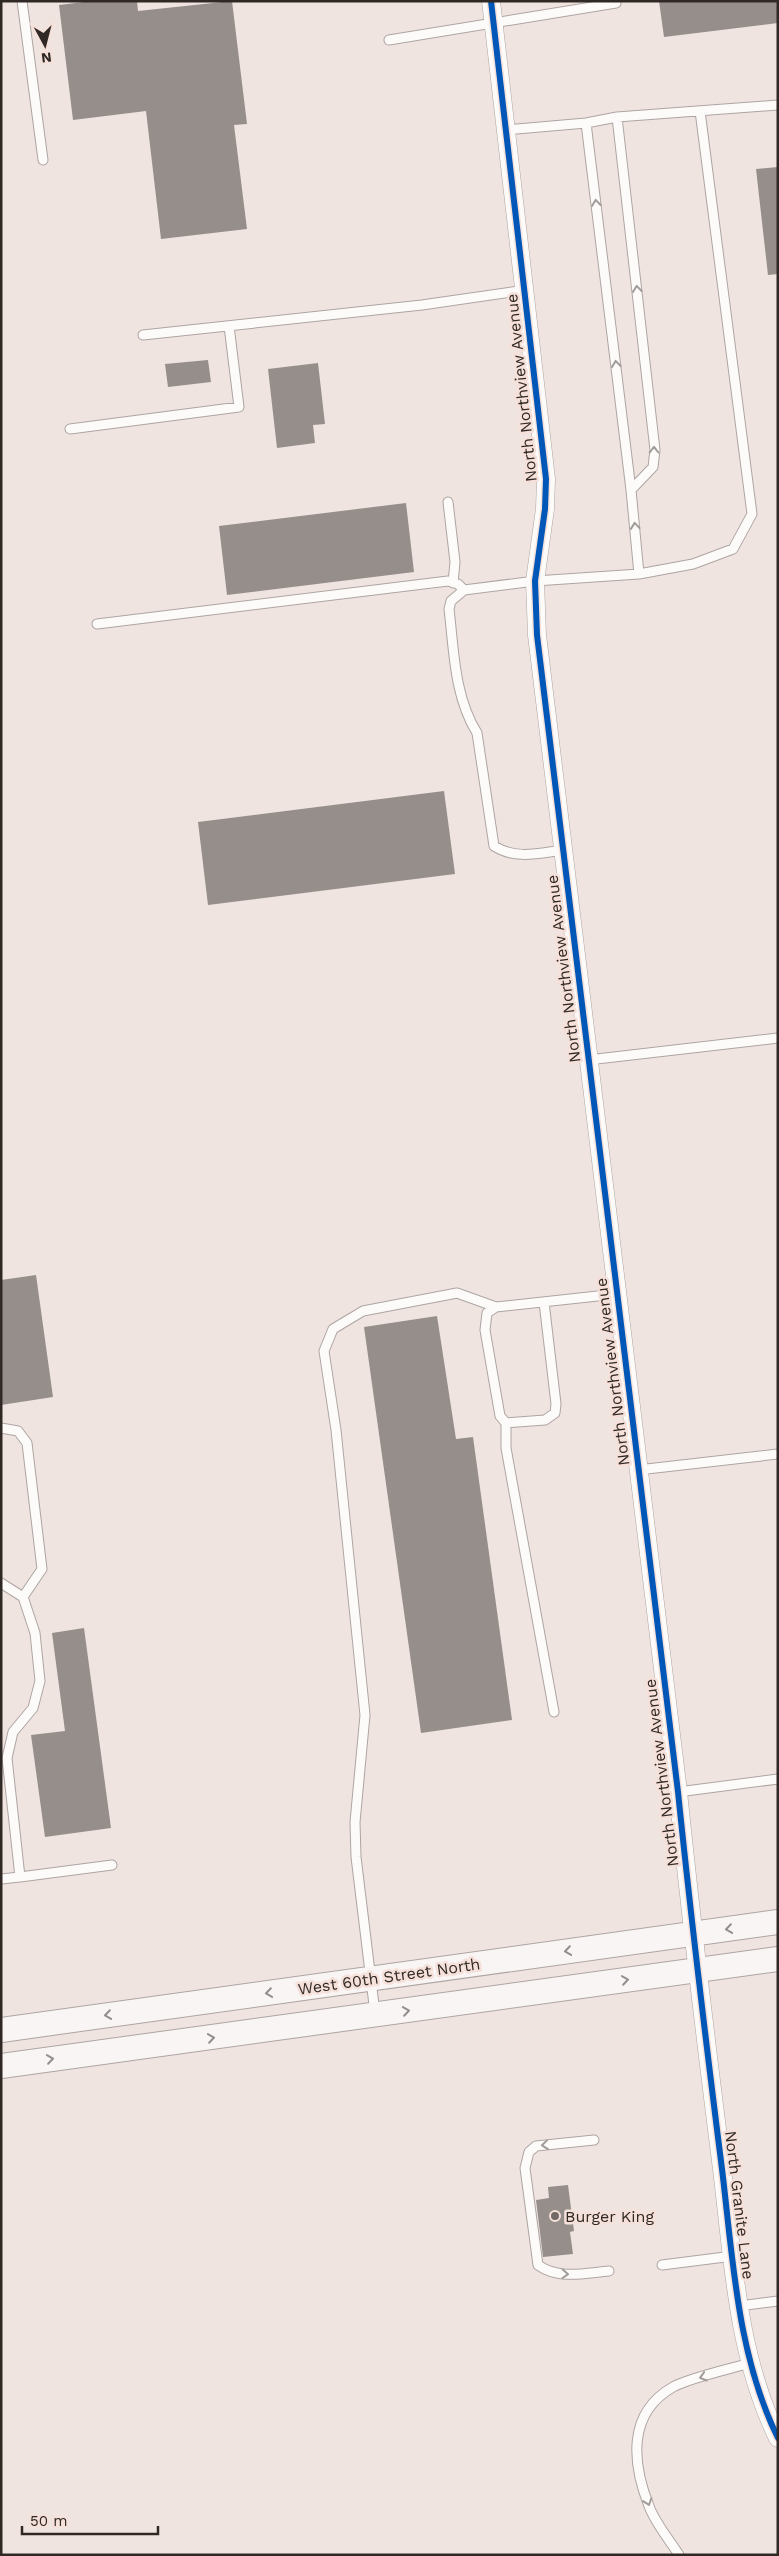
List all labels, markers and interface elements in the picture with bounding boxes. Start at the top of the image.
north arrow [20,20,70,70]
text: N [40,49,53,66]
one-way arrow [591,199,602,207]
one-way arrow [632,284,643,292]
street label: North Northview Avenue [502,293,541,483]
one-way arrow [611,360,622,368]
one-way arrow [649,446,659,454]
one-way arrow [630,521,641,529]
street label: North Northview Avenue [543,874,584,1064]
street label: North Northview Avenue [592,1277,633,1467]
street label: North Northview Avenue [641,1678,682,1868]
one-way arrow [725,1923,733,1934]
one-way arrow [564,1945,572,1956]
street label: West 60th Street North [297,1954,481,1999]
one-way arrow [622,1975,630,1986]
one-way arrow [264,1987,273,1997]
one-way arrow [403,2006,411,2017]
one-way arrow [104,2009,112,2020]
one-way arrow [206,2033,215,2043]
one-way arrow [45,2055,54,2065]
street label: North Granite Lane [721,2130,758,2280]
one-way arrow [541,2139,549,2150]
place label: Burger King [565,2207,654,2226]
marker: Burger King [549,2210,561,2222]
one-way arrow [561,2268,569,2279]
one-way arrow [700,2372,708,2382]
one-way arrow [642,2497,652,2505]
scale bar [22,2504,159,2536]
text: 50 m [30,2512,67,2530]

